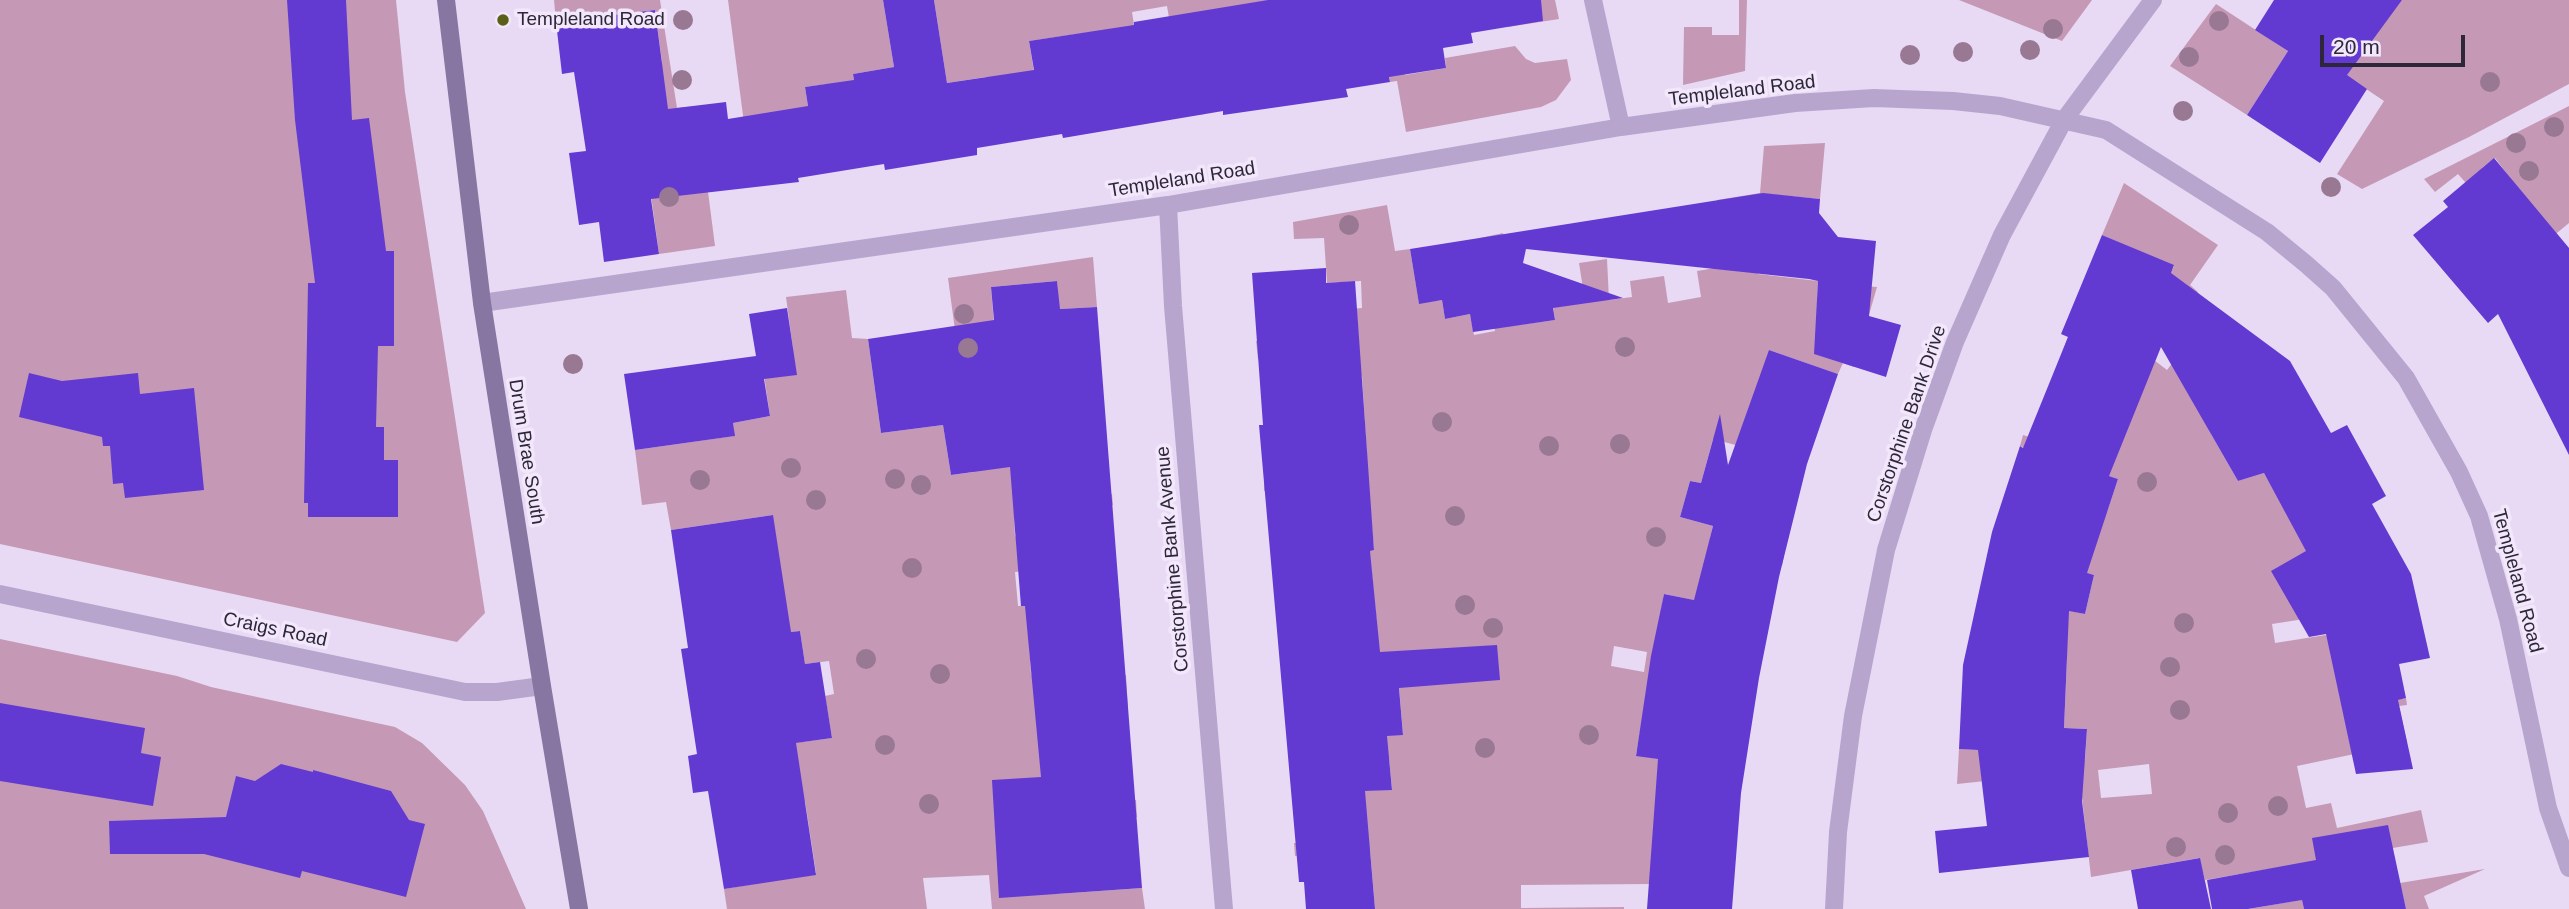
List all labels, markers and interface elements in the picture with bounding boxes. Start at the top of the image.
place label: Templeland Road [517,9,665,31]
marker: Templeland Road [495,12,511,28]
scale bar [2324,21,2469,65]
text: 20 m [2333,35,2380,58]
street label: Templeland Road [1667,71,1817,111]
street label: Templeland Road [1107,157,1257,203]
street label: Corstorphine Bank Drive [1863,322,1951,526]
street label: Drum Brae South [503,378,549,526]
street label: Corstorphine Bank Avenue [1152,445,1194,673]
street label: Templeland Road [2487,507,2547,655]
street label: Craigs Road [221,608,329,652]

